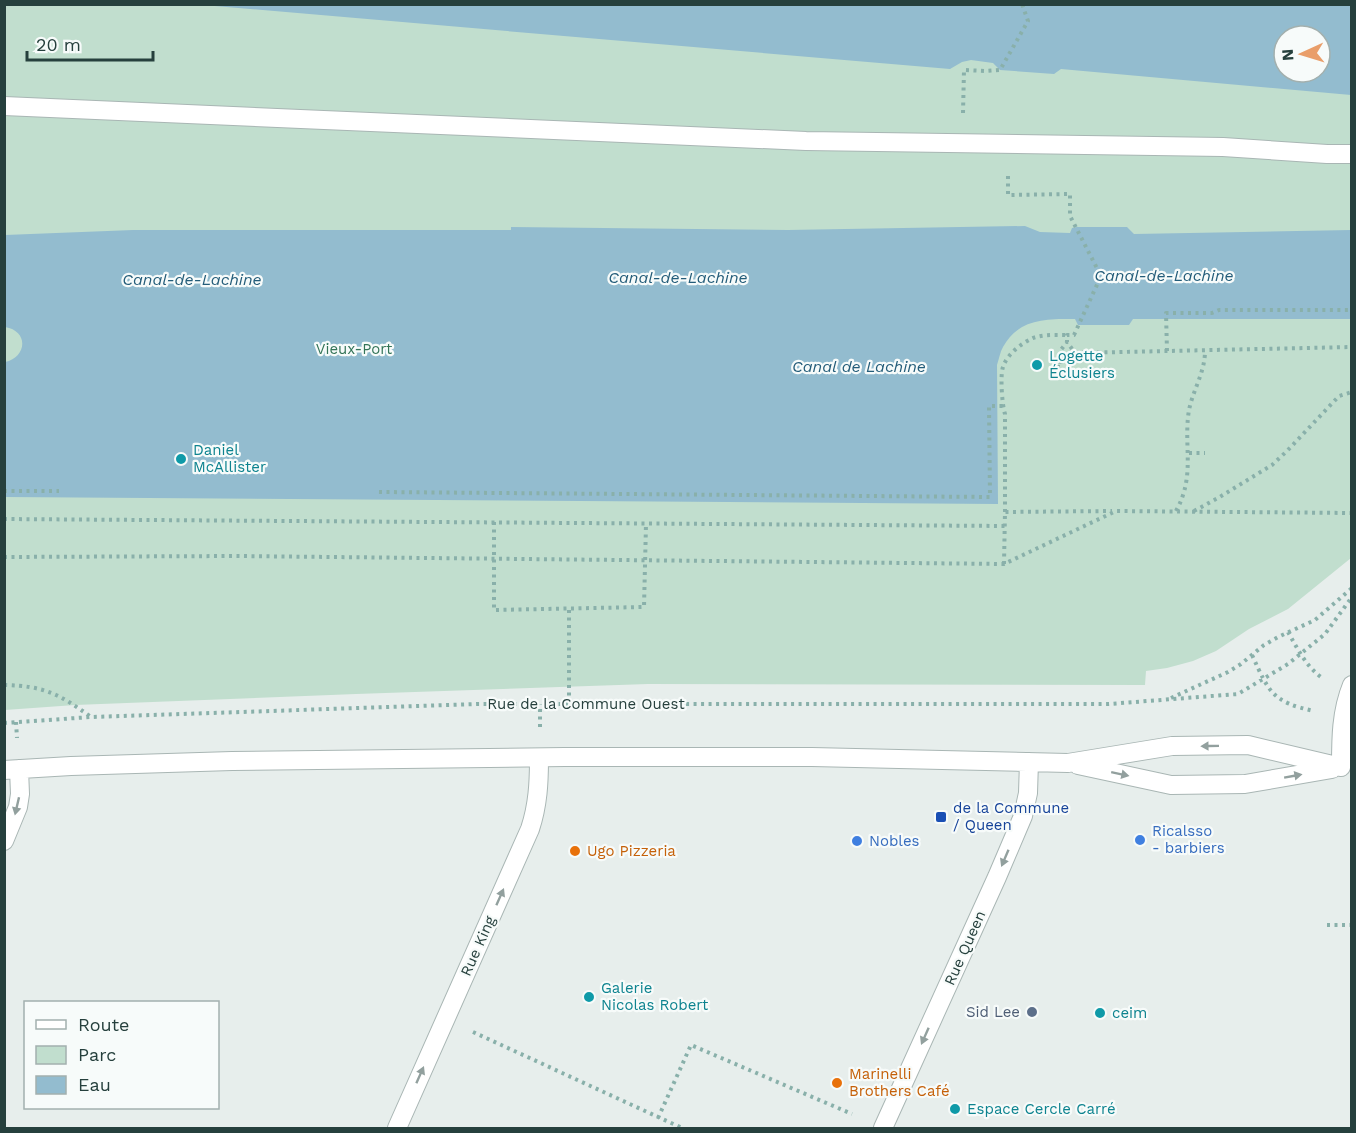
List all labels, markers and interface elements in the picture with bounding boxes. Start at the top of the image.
scale bar [27,24,153,62]
north arrow [1272,24,1332,84]
text: 20 m [36,34,81,55]
text: N [1278,48,1297,62]
water label: Canal-de-Lachine [1094,266,1234,285]
water label: Canal-de-Lachine [608,268,748,287]
water label: Canal-de-Lachine [122,270,262,289]
park label: Vieux-Port [316,340,393,358]
place label: Logette Éclusiers [1049,347,1115,382]
water label: Canal de Lachine [792,357,926,376]
marker: Logette Éclusiers [1030,358,1044,372]
place label: Daniel McAllister [193,441,266,476]
marker: Daniel McAllister [174,452,188,466]
street label: Rue de la Commune Ouest [487,695,685,713]
one-way arrow [1200,741,1219,751]
one-way arrow [1110,770,1129,779]
one-way arrow [1283,771,1302,780]
one-way arrow [12,797,21,816]
place label: de la Commune / Queen [953,799,1069,834]
marker: de la Commune / Queen [934,810,948,824]
place label: Ricalsso - barbiers [1152,822,1225,857]
place label: Nobles [869,832,920,850]
marker: Ricalsso - barbiers [1133,833,1147,847]
marker: Nobles [850,834,864,848]
place label: Ugo Pizzeria [587,842,676,860]
marker: Ugo Pizzeria [568,844,582,858]
one-way arrow [1000,849,1009,867]
one-way arrow [496,888,505,906]
street label: Rue Queen [941,908,989,988]
street label: Rue King [457,913,499,979]
place label: Galerie Nicolas Robert [601,979,709,1014]
marker: Galerie Nicolas Robert [582,990,596,1004]
legend [24,1001,219,1109]
place label: Sid Lee [966,1003,1020,1021]
place label: ceim [1112,1004,1147,1022]
marker: Sid Lee [1025,1005,1039,1019]
marker: ceim [1093,1006,1107,1020]
text: Route [78,1014,130,1035]
one-way arrow [920,1027,929,1045]
text: Parc [78,1044,116,1065]
place label: Marinelli Brothers Café [849,1065,950,1100]
one-way arrow [416,1066,426,1084]
text: Eau [78,1074,111,1095]
marker: Marinelli Brothers Café [830,1076,844,1090]
place label: Espace Cercle Carré [967,1100,1116,1118]
marker: Espace Cercle Carré [948,1102,962,1116]

